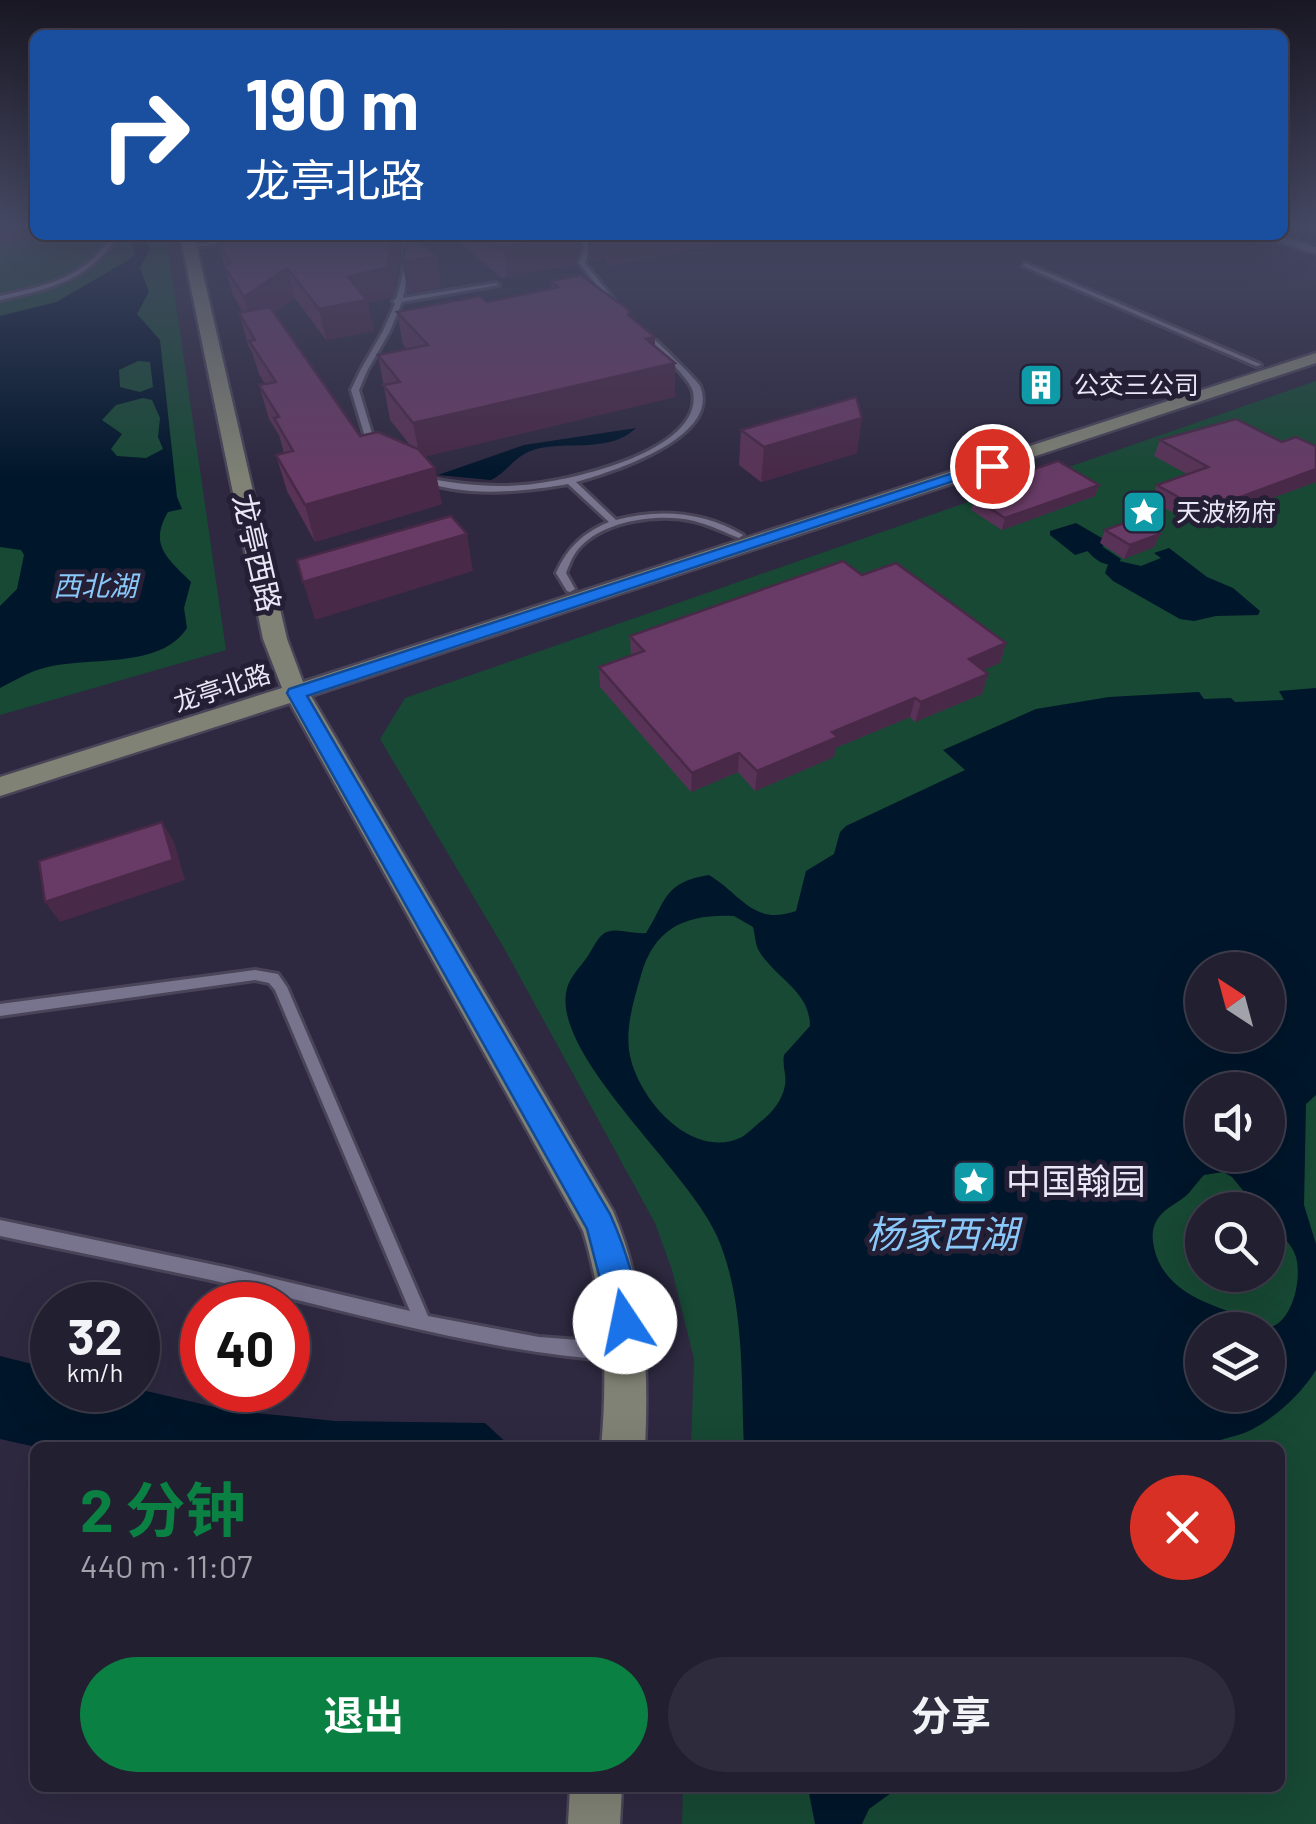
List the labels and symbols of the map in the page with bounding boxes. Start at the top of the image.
building icon: 公交三公司 [1018,362,1064,408]
place label: 公交三公司 [1074,369,1199,399]
pin [950,424,1035,509]
place icon: 天波杨府 [1121,489,1167,535]
street label: 龙亭西路 [227,490,289,615]
place label: 天波杨府 [1176,496,1276,526]
water label: 西北湖 [53,568,141,602]
street label: 龙亭北路 [169,657,274,717]
north arrow [1185,952,1285,1052]
place icon: 中国翰园 [951,1159,997,1205]
place label: 中国翰园 [1006,1159,1146,1201]
water label: 杨家西湖 [866,1210,1023,1256]
position arrow [573,1270,677,1374]
speed limit sign: 40 [180,1282,310,1412]

